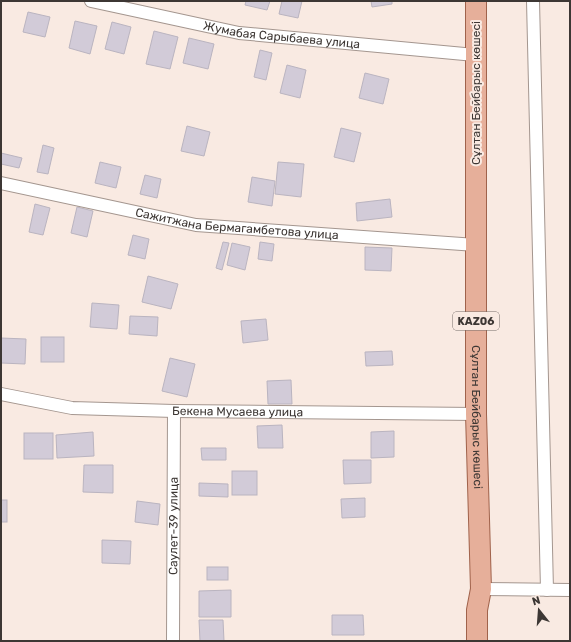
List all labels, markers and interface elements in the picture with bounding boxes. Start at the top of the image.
street label: Жумабая Сарыбаева улица [202,18,361,51]
street label: Сұлтан Бейбарыс көшесі [469,21,483,165]
street label: Сажитжана Бермагамбетова улица [134,205,339,242]
road number: KAZ06 [453,312,499,330]
street label: Сұлтан Бейбарыс көшесі [469,345,485,489]
street label: Бекена Мусаева улица [172,404,303,419]
street label: Саулет-39 улица [166,477,181,575]
north arrow [519,590,559,630]
text: N [531,594,542,608]

